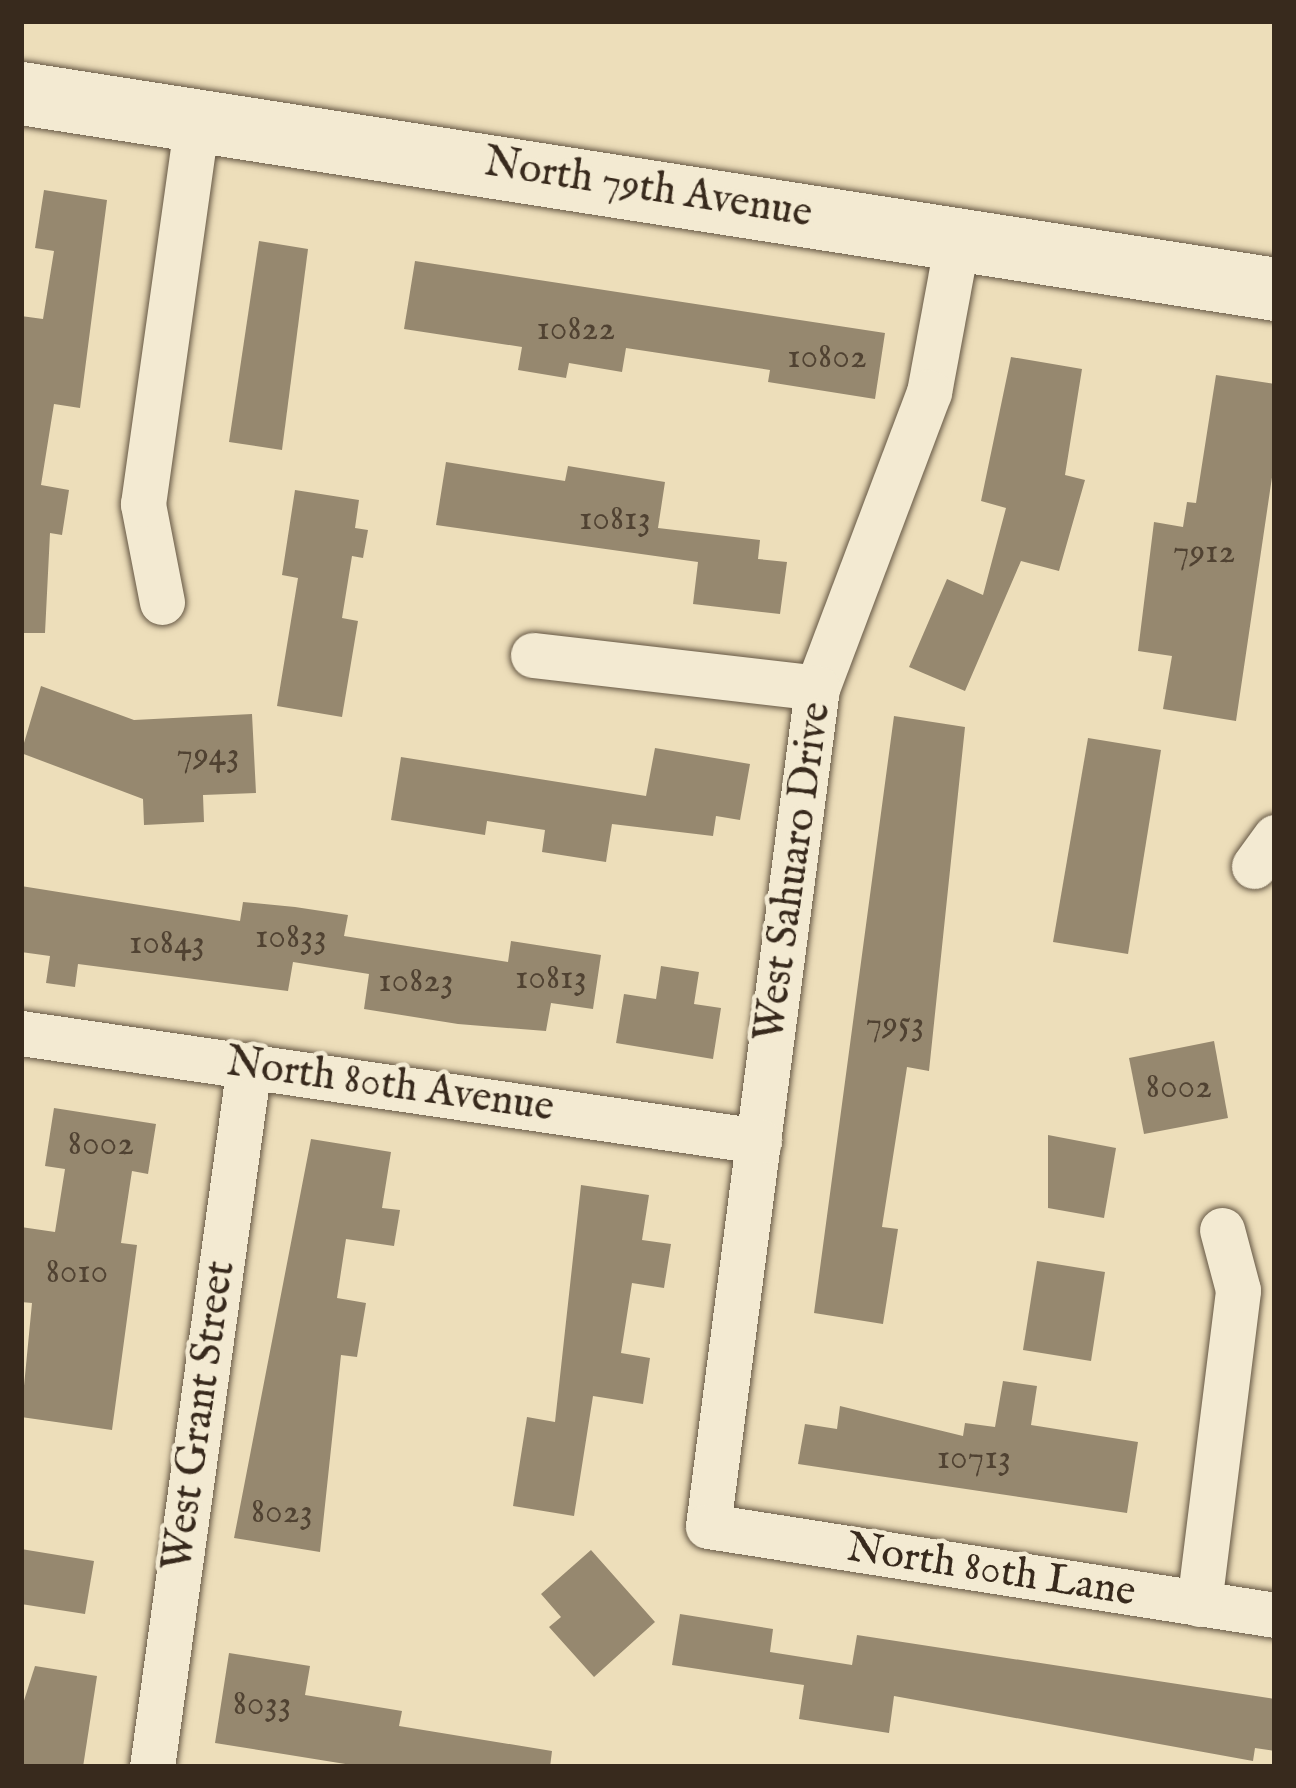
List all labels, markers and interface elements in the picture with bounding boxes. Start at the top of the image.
street label: North 79th Avenue [480,138,816,240]
house number: 10822 [537,308,615,352]
house number: 10802 [787,336,867,380]
house number: 10813 [579,498,651,542]
house number: 7912 [1173,531,1235,575]
street label: West Sahuaro Drive [745,699,843,1045]
house number: 7943 [176,734,240,778]
house number: 10833 [255,916,327,960]
house number: 10843 [129,922,205,966]
house number: 10813 [515,957,587,1001]
house number: 10823 [378,960,454,1004]
house number: 7953 [865,1003,925,1047]
street label: North 80th Avenue [223,1038,557,1134]
house number: 8002 [1146,1066,1212,1110]
house number: 8002 [68,1123,134,1167]
house number: 8010 [46,1251,108,1295]
street label: West Grant Street [153,1258,247,1574]
house number: 10713 [937,1437,1011,1481]
house number: 8023 [251,1491,313,1535]
street label: North 80th Lane [843,1523,1139,1619]
house number: 8033 [233,1683,291,1727]

